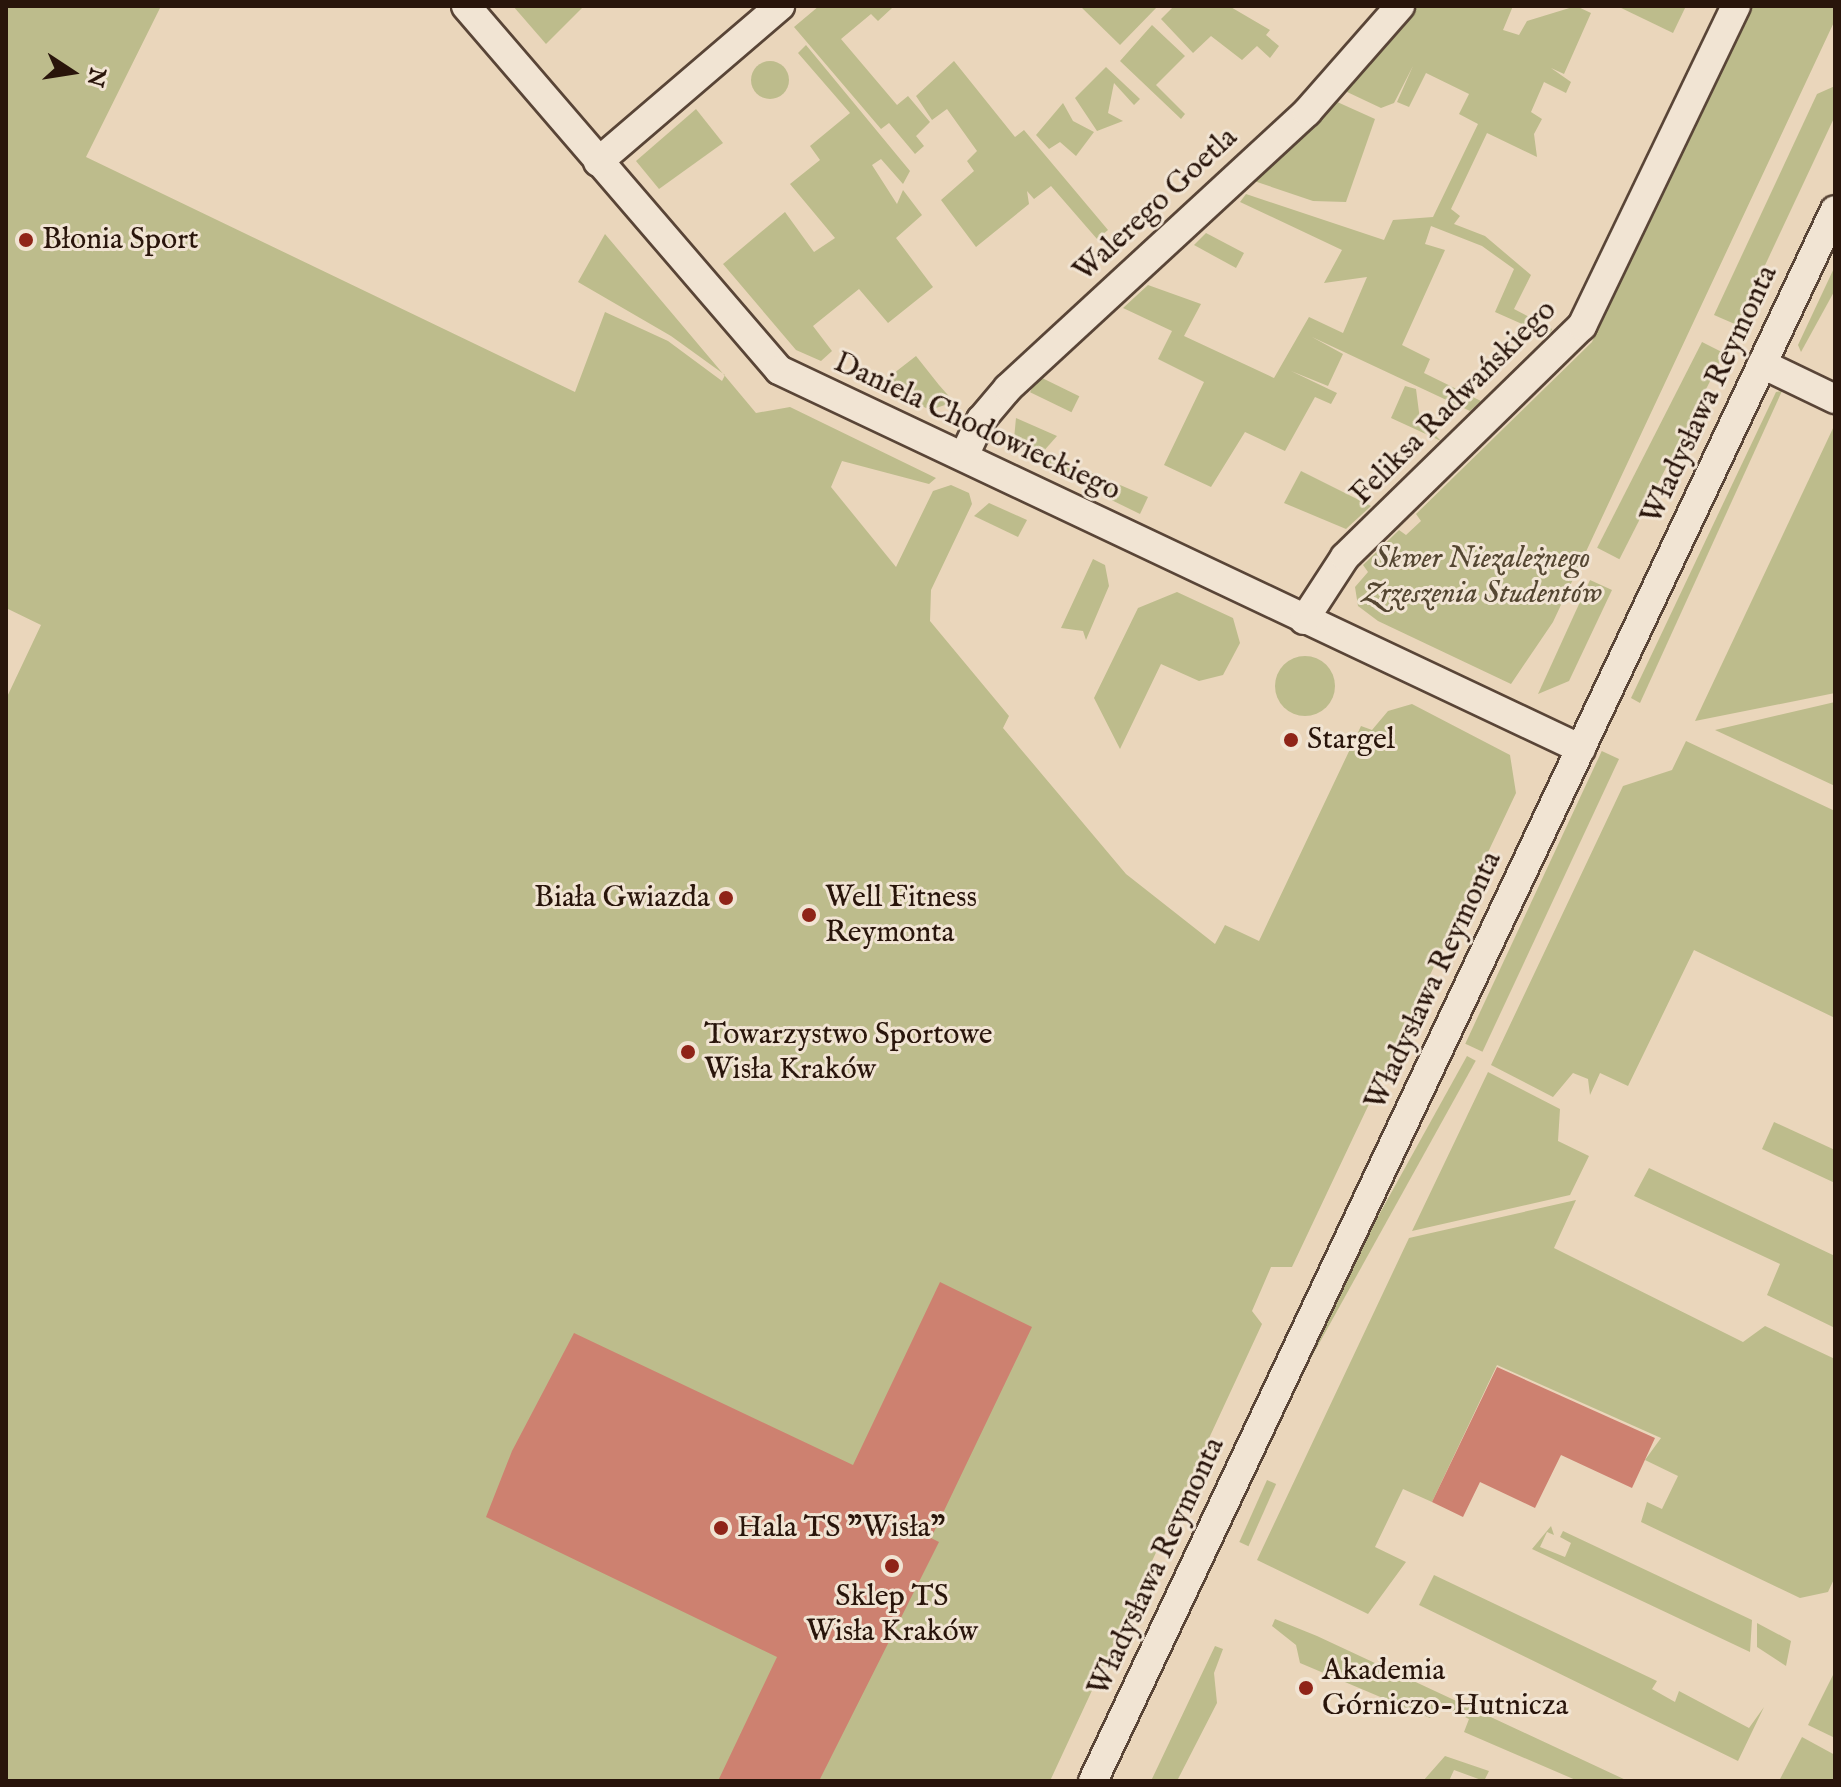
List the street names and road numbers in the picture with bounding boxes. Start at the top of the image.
street label: Walerego Goetla [1067,120,1245,290]
street label: Władysława Reymonta [1634,260,1786,530]
street label: Feliksa Radwańskiego [1344,293,1564,513]
street label: Daniela Chodowieckiego [828,345,1126,509]
street label: Władysława Reymonta [1358,846,1510,1116]
street label: Władysława Reymonta [1081,1432,1233,1702]

